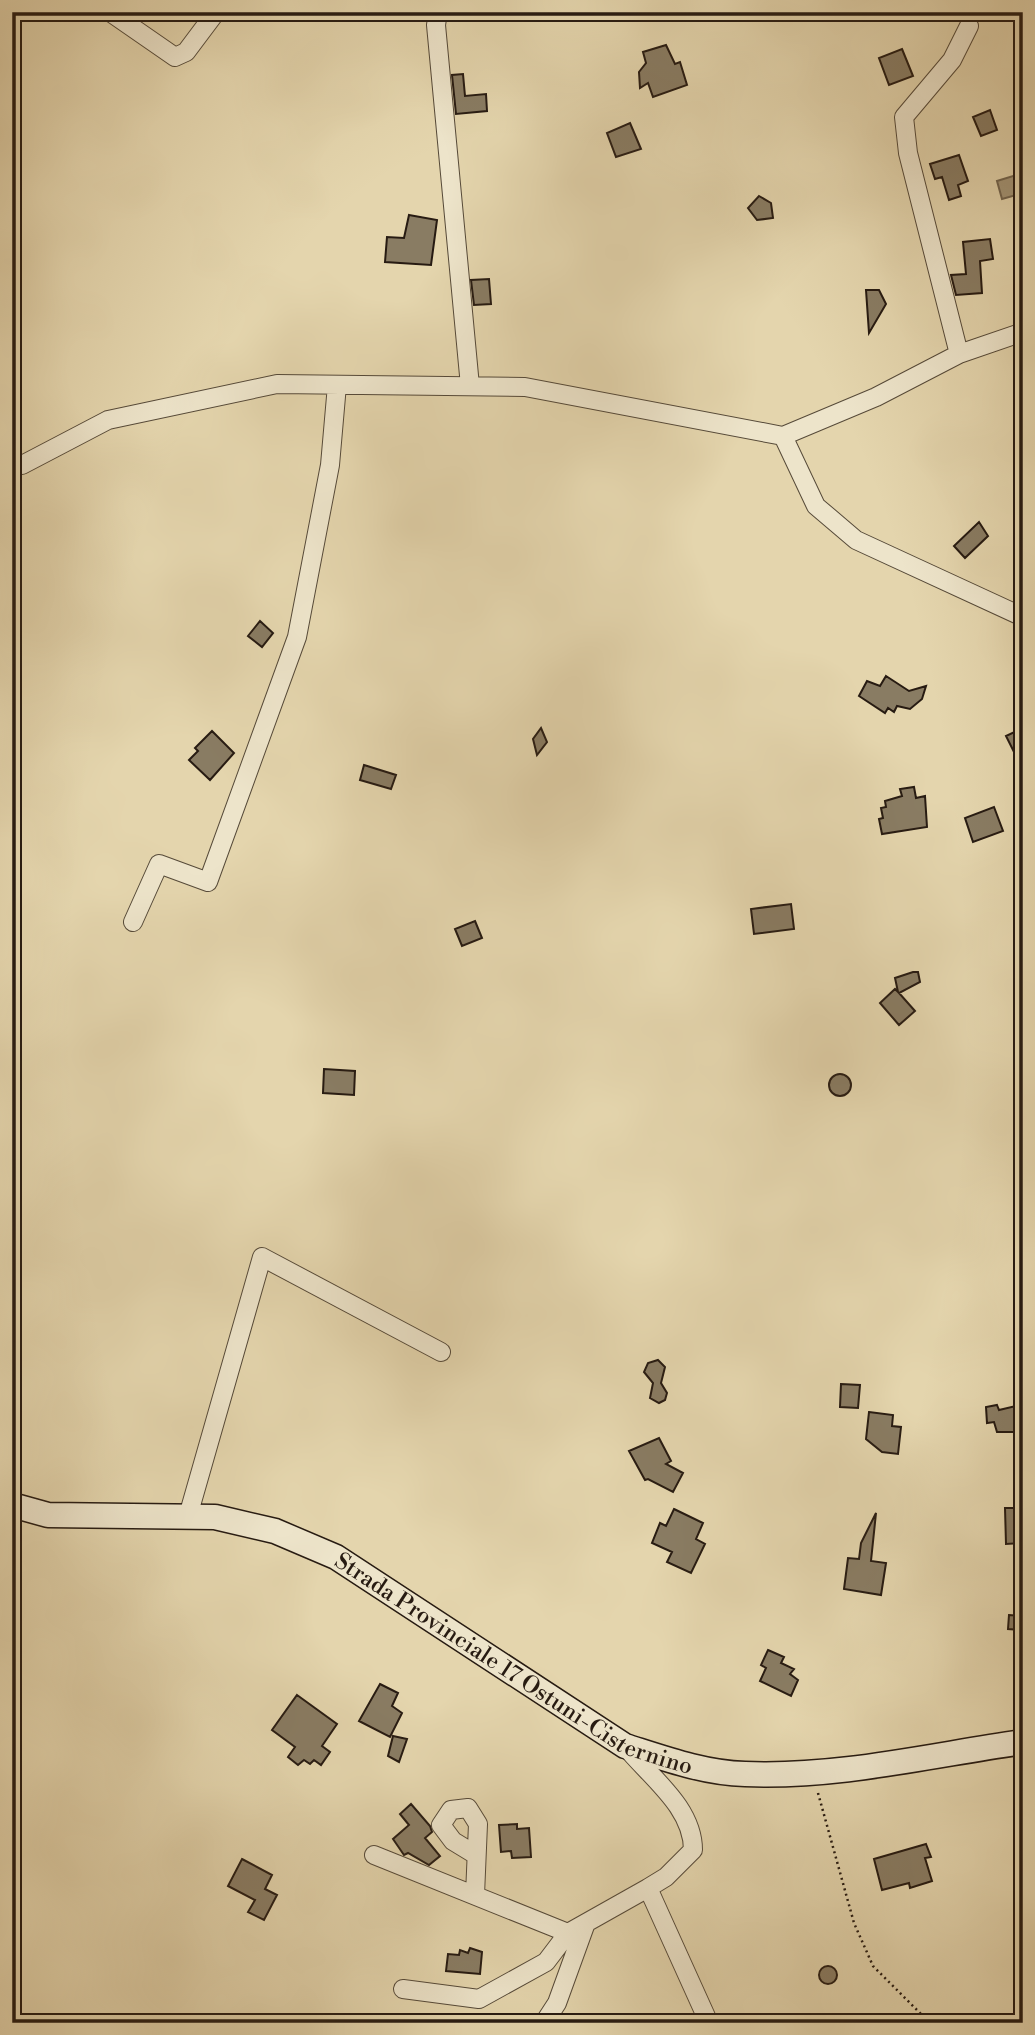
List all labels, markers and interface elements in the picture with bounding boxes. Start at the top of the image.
street label: Strada Provinciale 17 Ostuni-Cisternino [329,1547,696,1781]

